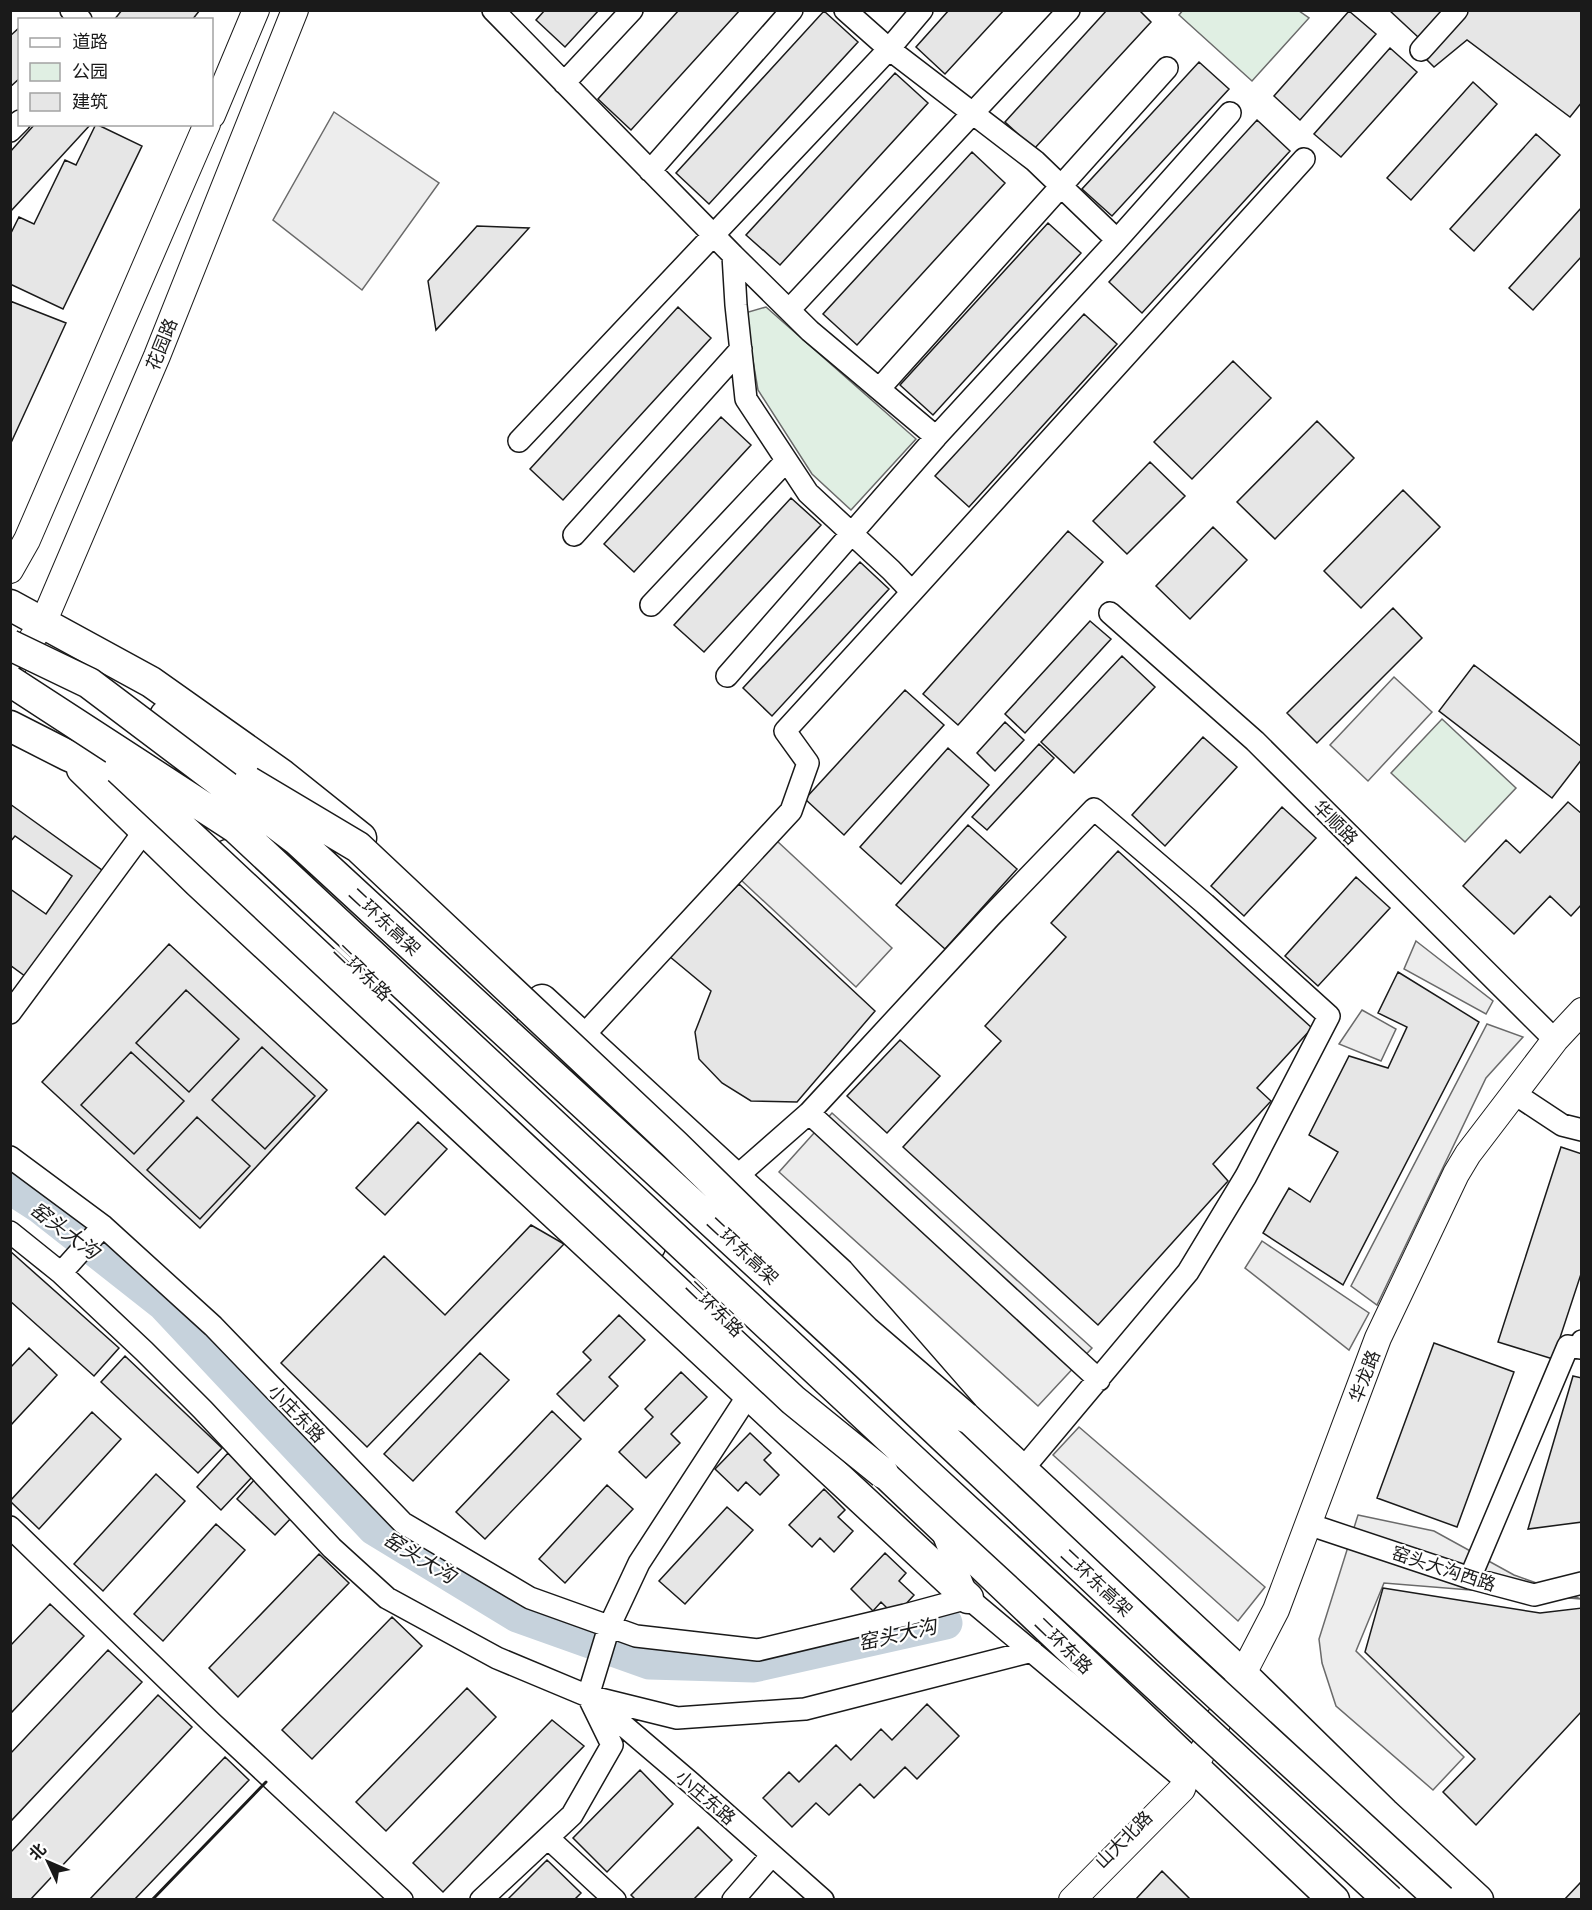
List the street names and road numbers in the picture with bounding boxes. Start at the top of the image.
street label: 花园路 [140,314,182,374]
street label: 华顺路 [1308,794,1364,850]
street label: 二环东高架 [344,882,426,960]
street label: 二环东路 [329,938,397,1006]
street label: 二环东高架 [702,1211,784,1289]
street label: 二环东路 [681,1274,749,1342]
street label: 华龙路 [1343,1346,1385,1406]
street label: 小庄东路 [263,1379,331,1447]
street label: 窑头大沟西路 [1389,1540,1499,1596]
street label: 二环东高架 [1056,1543,1138,1621]
street label: 二环东路 [1030,1611,1098,1679]
street label: 小庄东路 [671,1764,741,1830]
street label: 山大北路 [1089,1805,1157,1873]

